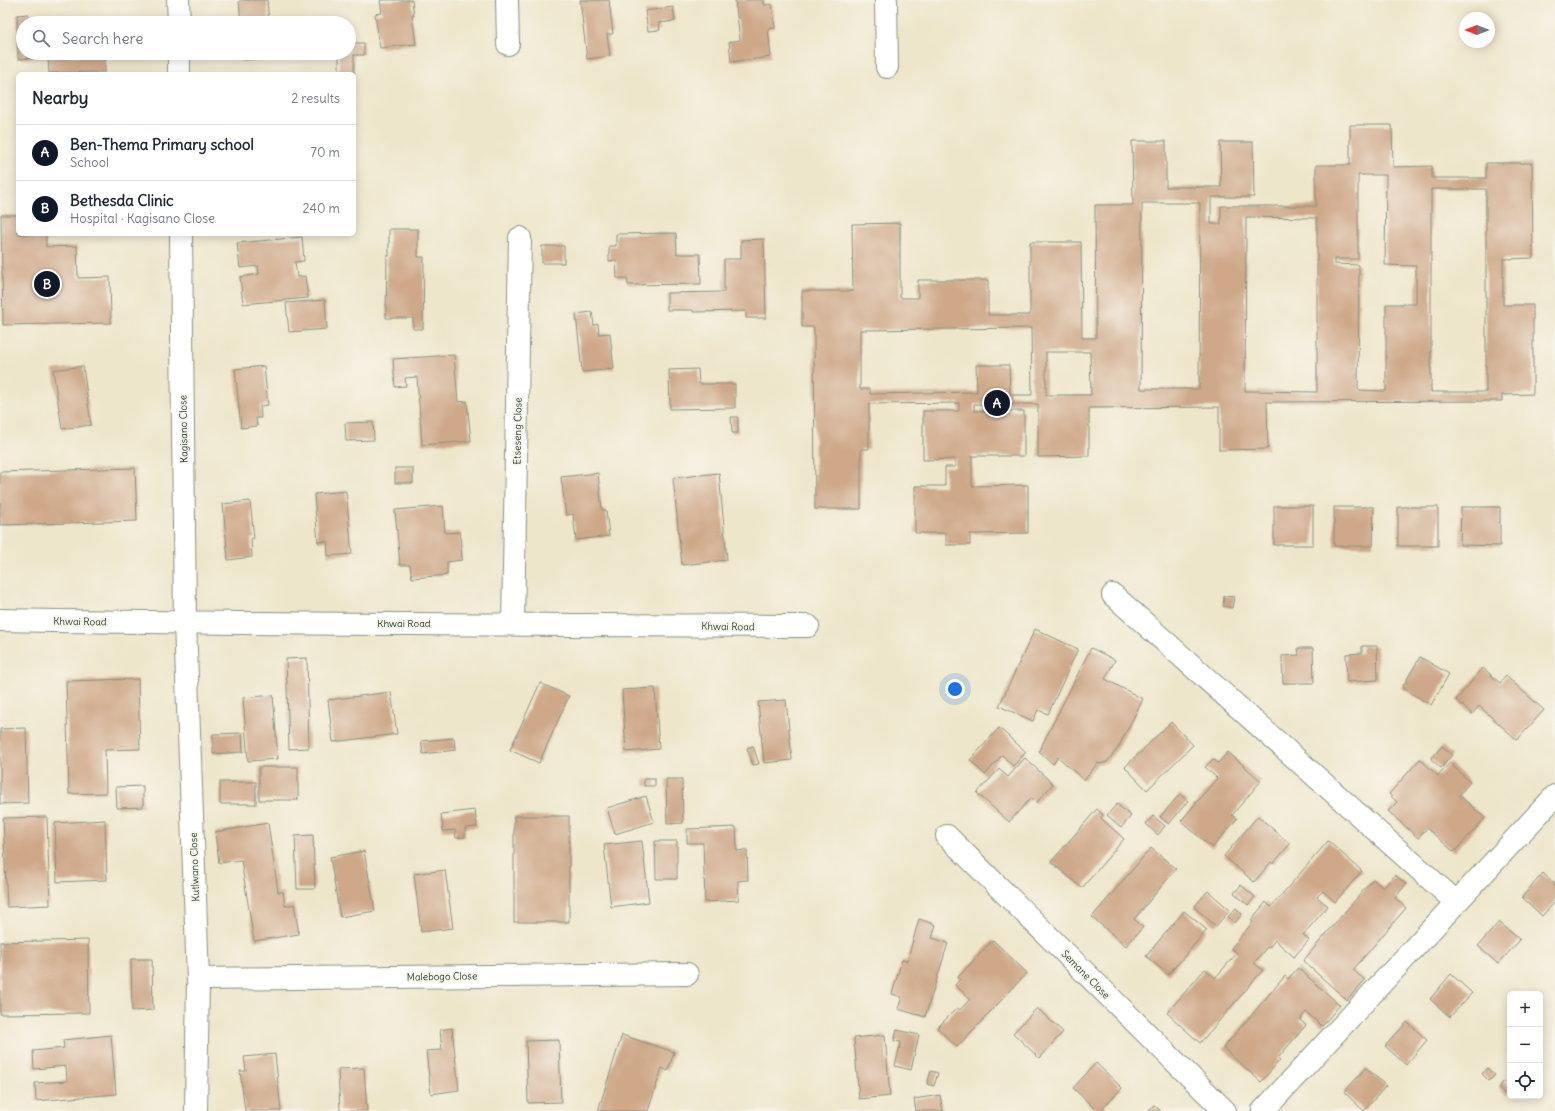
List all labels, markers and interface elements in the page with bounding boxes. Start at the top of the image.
north arrow [1459,12,1495,48]
search box [16,16,356,60]
icon: search [30,27,52,49]
text: Search here [62,29,143,48]
text: Nearby [32,87,88,109]
text: 2 results [291,90,340,107]
text: Ben-Thema Primary school [70,135,254,154]
text: A [41,144,49,161]
text: 70 m [311,144,340,161]
text: School [70,154,109,171]
text: Bethesda Clinic [70,191,174,210]
text: B [41,200,49,217]
text: 240 m [303,200,340,217]
text: Hospital · Kagisano Close [70,210,215,227]
pin: B [34,269,60,299]
pin: A [984,388,1010,418]
street label: Kagisano Close [176,395,191,463]
street label: Etseseng Close [510,397,525,465]
street label: Khwai Road [53,615,107,628]
street label: Khwai Road [377,617,431,630]
street label: Khwai Road [701,620,755,633]
your location [945,679,965,699]
street label: Kutlwano Close [187,832,202,902]
street label: Semane Close [1059,947,1113,1001]
street label: Malebogo Close [407,969,477,984]
map controls [1507,991,1543,1099]
button: + [1507,991,1543,1027]
button: − [1507,1027,1543,1063]
button: locate [1507,1063,1543,1099]

